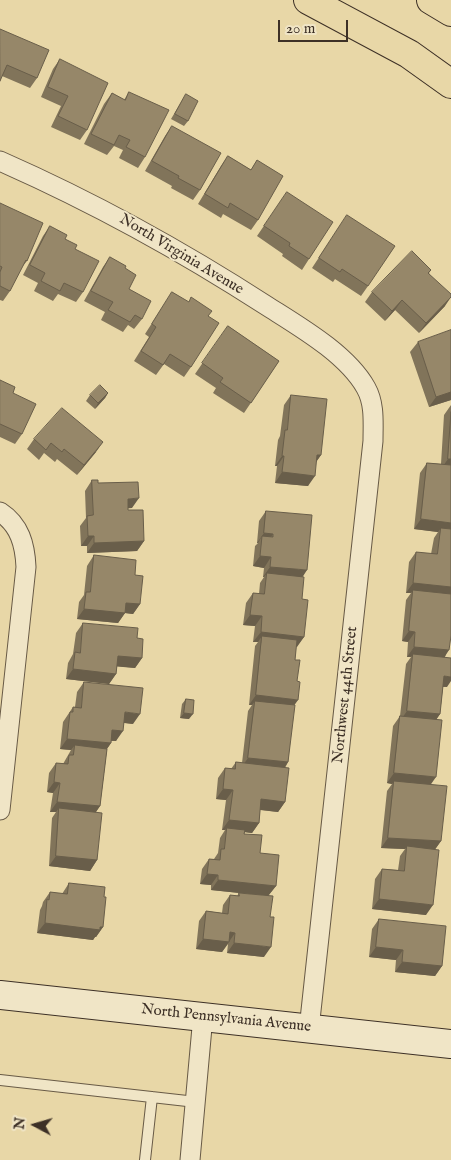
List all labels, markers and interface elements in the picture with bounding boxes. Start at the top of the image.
scale bar [281,10,351,42]
text: 20 m [286,19,315,38]
street label: North Virginia Avenue [116,211,246,299]
street label: Northwest 44th Street [330,626,362,764]
street label: North Pennsylvania Avenue [140,1001,312,1037]
north arrow [10,1100,60,1150]
text: N [10,1116,30,1130]

